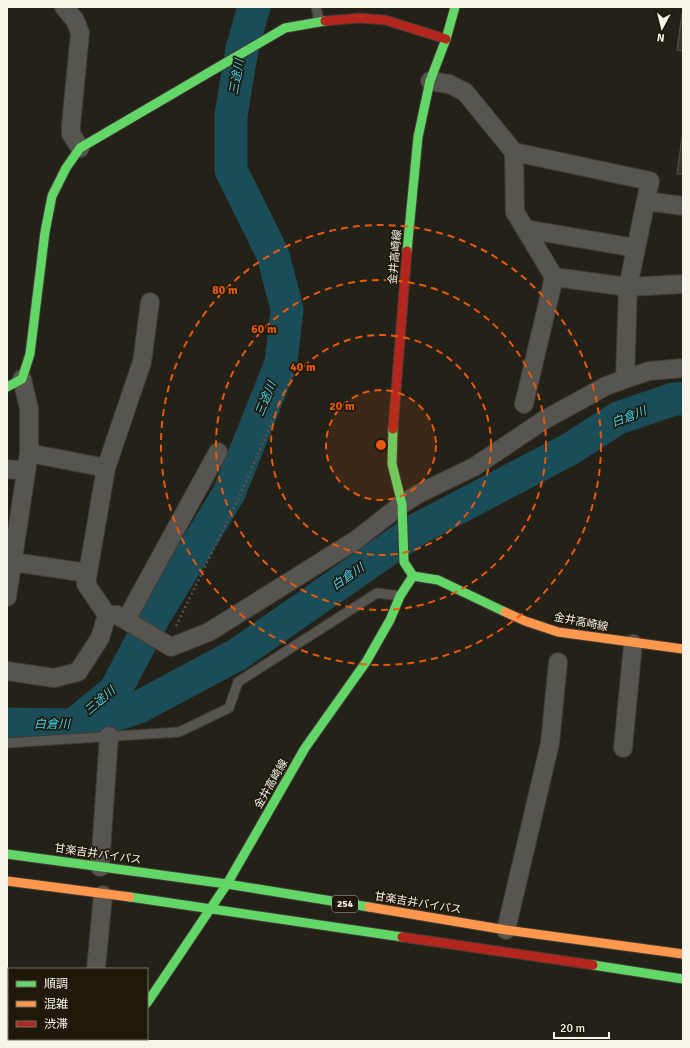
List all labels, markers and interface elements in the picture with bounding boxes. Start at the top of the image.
north arrow [642,8,682,48]
text: N [656,31,665,44]
water label: 三途川 [226,56,248,96]
street label: 金井高崎線 [386,229,404,285]
text: 80 m [212,283,238,298]
text: 60 m [251,322,277,337]
text: 40 m [290,360,316,375]
water label: 三途川 [252,378,280,419]
text: 20 m [329,399,355,414]
water label: 白倉川 [610,403,650,430]
centre of rings [374,438,388,452]
water label: 白倉川 [329,559,369,593]
street label: 金井高崎線 [553,610,609,634]
water label: 三途川 [81,682,120,718]
water label: 白倉川 [34,717,72,732]
street label: 金井高崎線 [252,757,290,811]
street label: 甘楽吉井バイパス [54,841,142,867]
street label: 甘楽吉井バイパス [374,890,462,916]
road number: 254 [332,896,358,912]
legend [8,968,148,1040]
text: 順調 [44,977,68,992]
text: 混雑 [44,997,68,1012]
scale bar [554,1014,609,1040]
text: 渋滞 [44,1017,68,1032]
text: 20 m [560,1021,585,1036]

